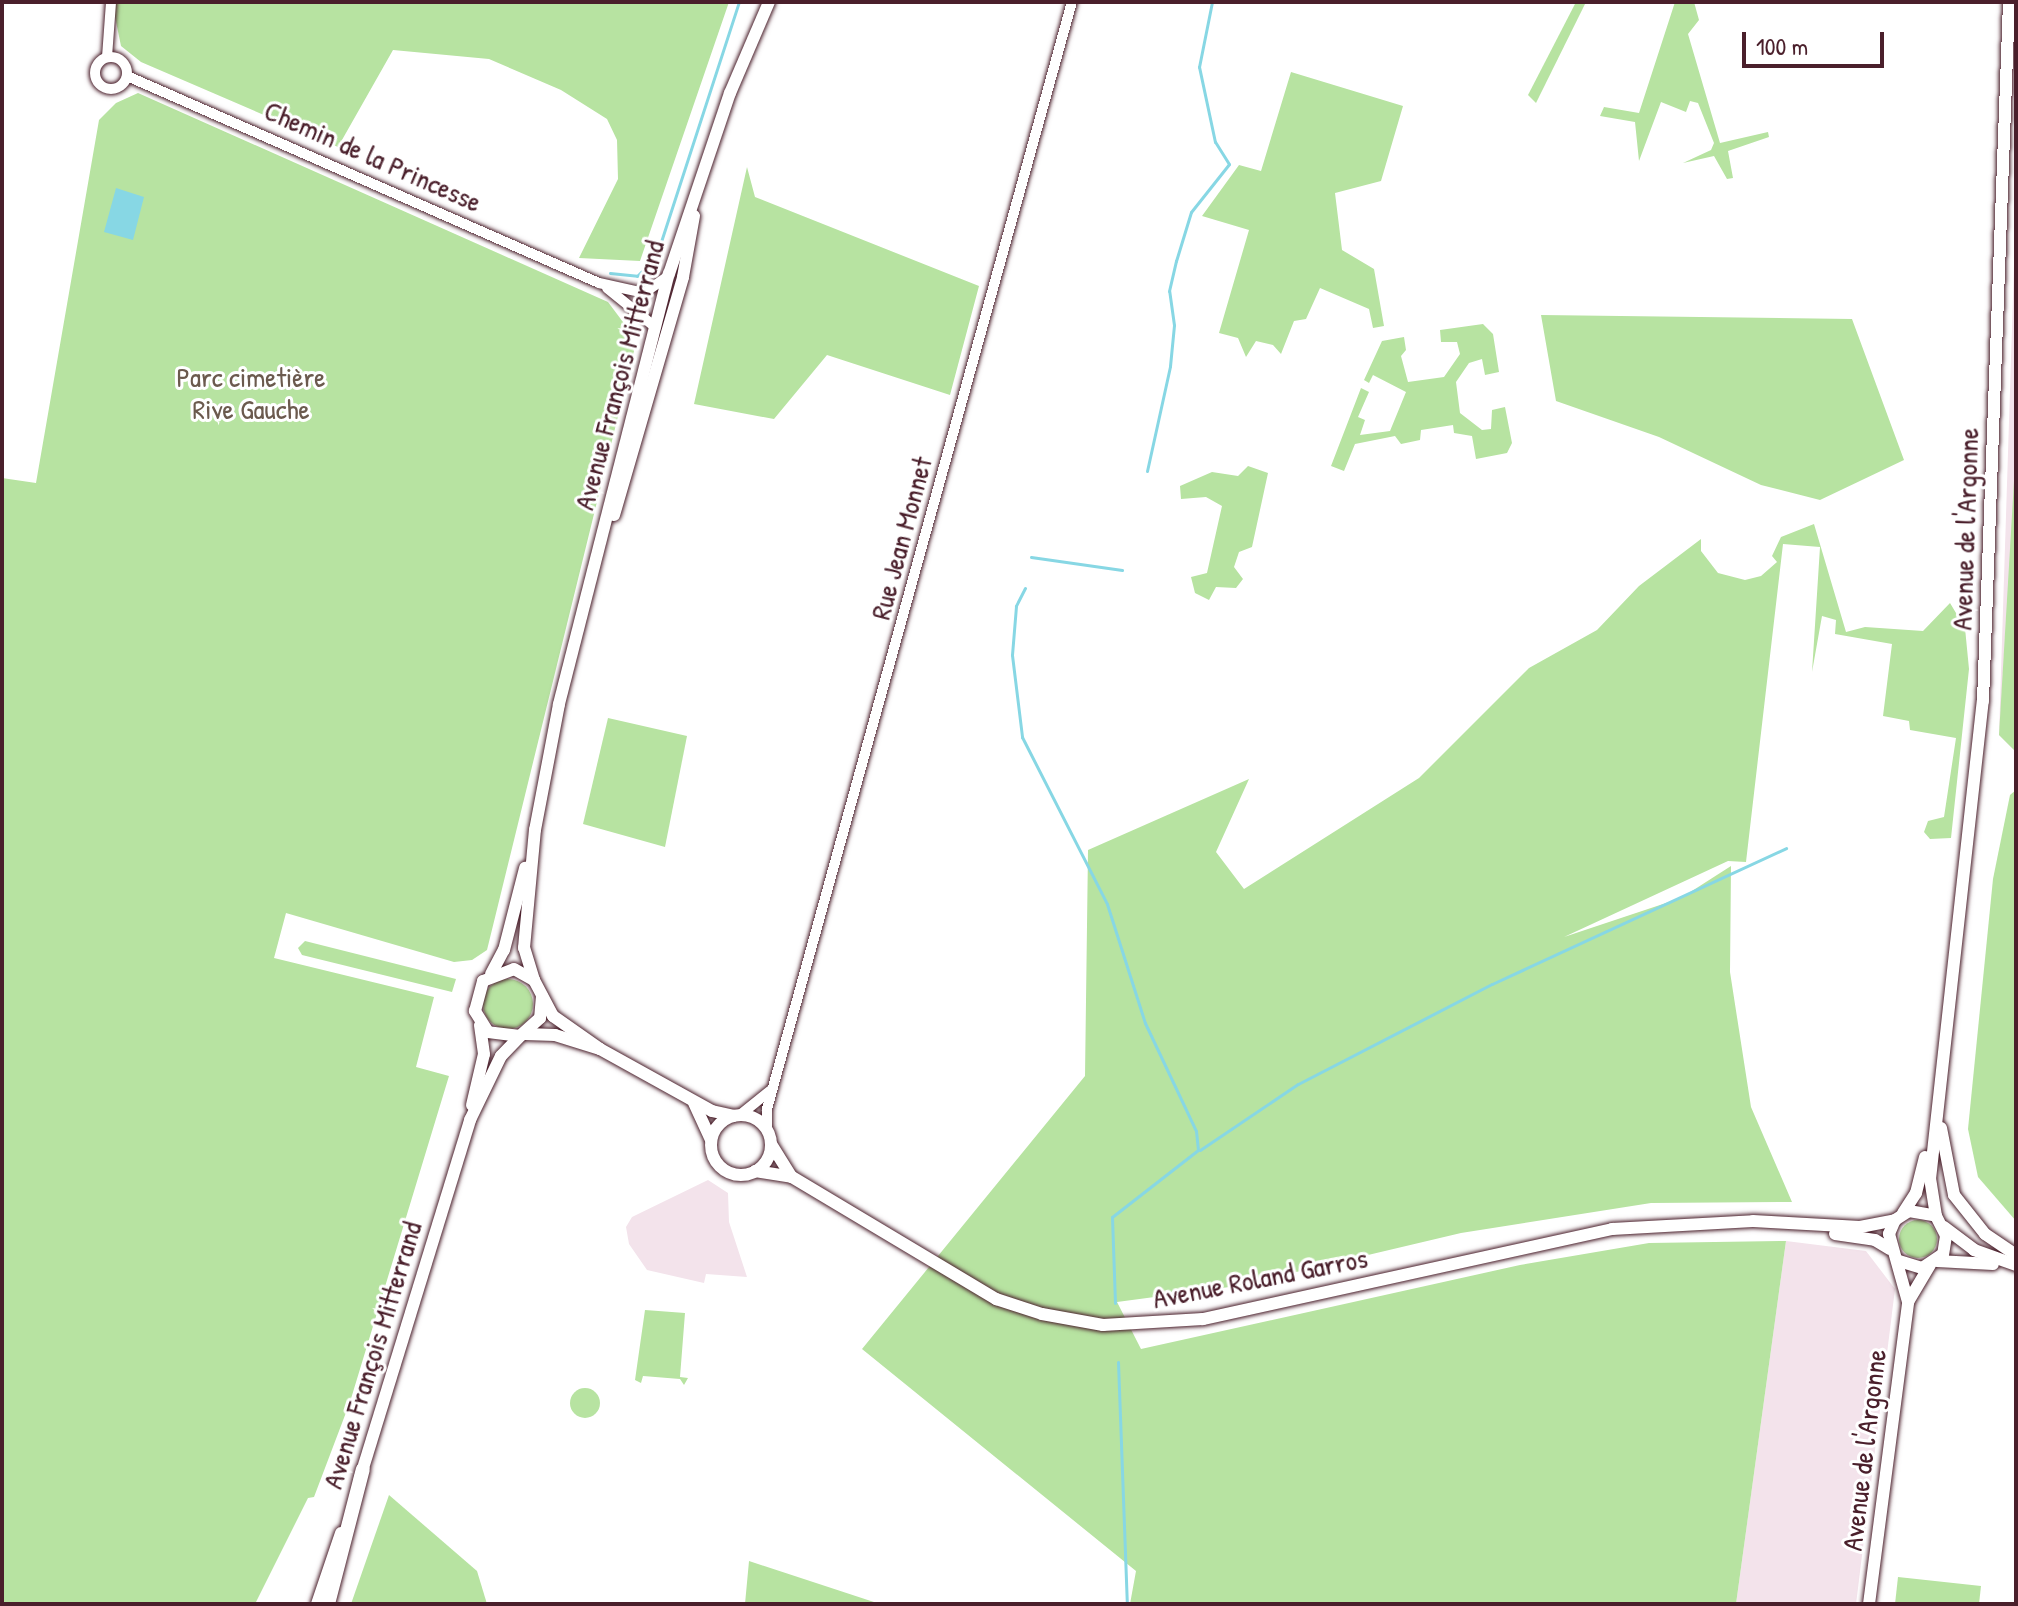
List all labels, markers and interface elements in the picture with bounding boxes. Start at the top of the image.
scale bar [1746,16,1888,66]
text: 100 m [1756,30,1808,62]
street label: Chemin de la Princesse [259,93,487,219]
street label: Avenue François Mitterrand [567,237,671,513]
park label: Parc cimetière Rive Gauche [177,360,325,426]
street label: Avenue de l'Argonne [1945,427,1985,631]
street label: Rue Jean Monnet [863,453,939,623]
street label: Avenue François Mitterrand [315,1217,429,1493]
street label: Avenue Roland Garros [1150,1241,1370,1315]
street label: Avenue de l'Argonne [1835,1347,1893,1553]

